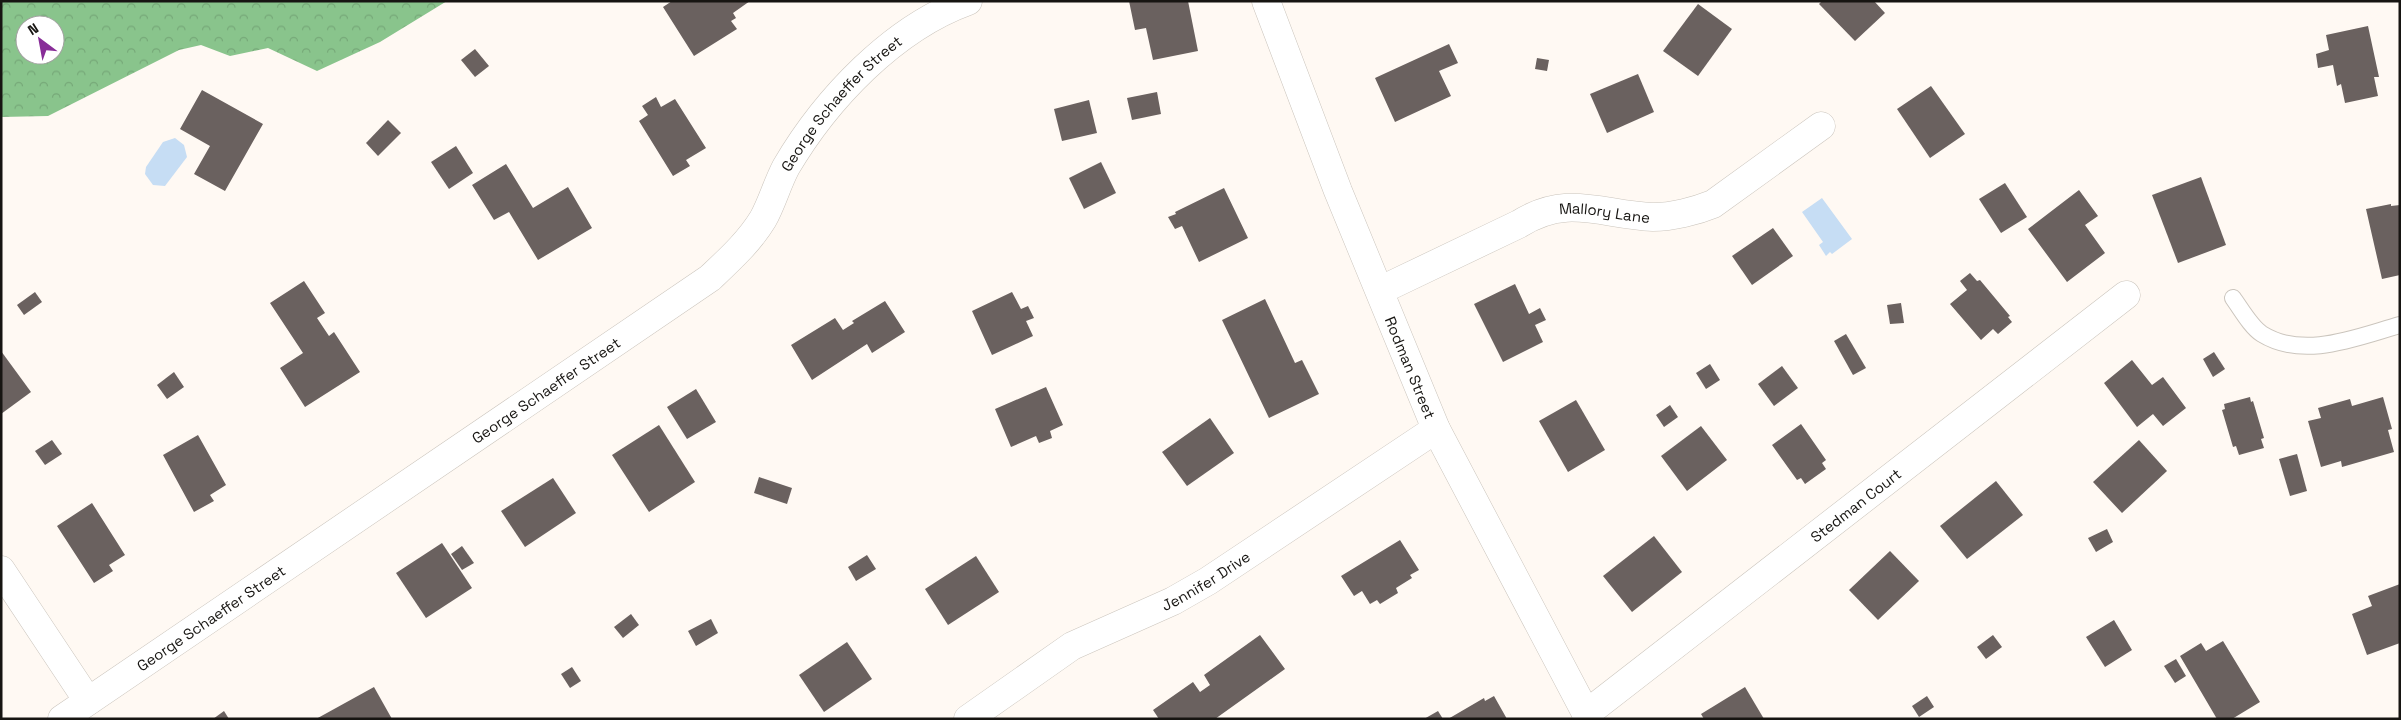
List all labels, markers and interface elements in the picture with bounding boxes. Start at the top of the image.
north arrow [15,15,65,65]
text: N [24,19,42,39]
street label: George Schaeffer Street [776,31,905,175]
street label: Mallory Lane [1558,198,1651,226]
street label: Rodman Street [1381,313,1440,422]
street label: George Schaeffer Street [468,333,624,447]
street label: Stedman Court [1806,464,1905,546]
street label: Jennifer Drive [1158,546,1253,614]
street label: George Schaeffer Street [133,560,289,675]

